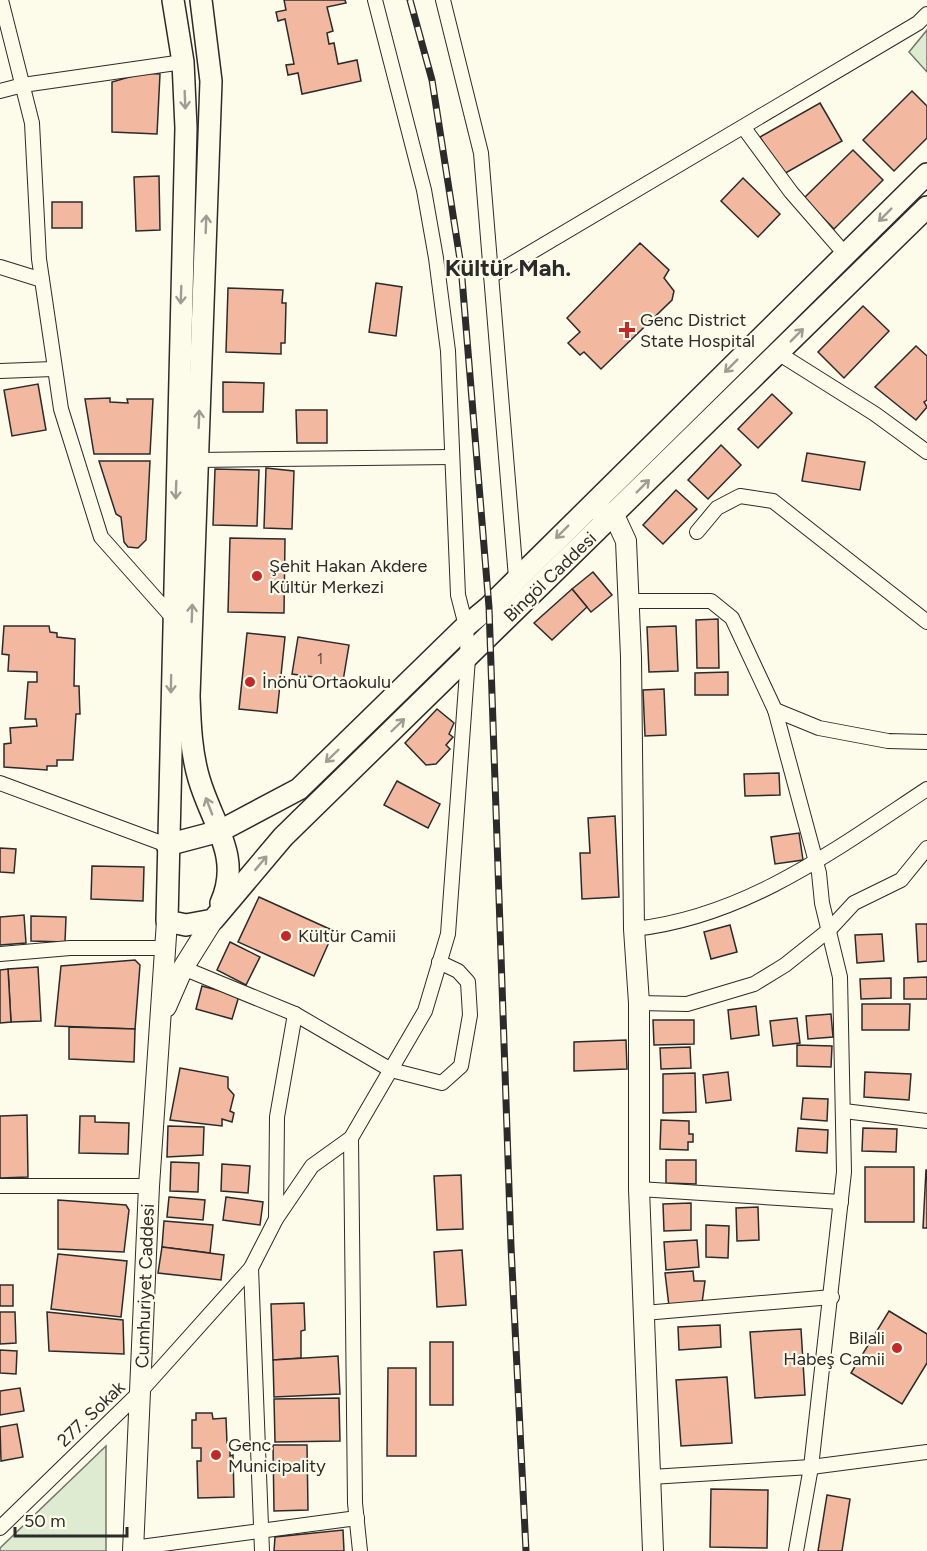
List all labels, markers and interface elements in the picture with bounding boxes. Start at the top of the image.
one-way arrow [179,89,190,109]
one-way arrow [878,207,893,222]
one-way arrow [201,214,212,234]
district label: Kültür Mah. [445,253,571,282]
one-way arrow [176,284,187,304]
place label: Genc District State Hospital [640,309,755,352]
marker: Genc District State Hospital [618,321,636,339]
one-way arrow [790,327,805,342]
one-way arrow [724,359,739,374]
one-way arrow [194,409,205,429]
one-way arrow [170,479,182,499]
one-way arrow [636,479,651,493]
one-way arrow [555,525,570,540]
street label: Bingöl Caddesi [499,527,601,627]
place label: Şehit Hakan Akdere Kültür Merkezi [269,555,427,598]
marker: Şehit Hakan Akdere Kültür Merkezi [250,569,264,583]
one-way arrow [186,604,198,624]
house number: 1 [317,650,323,668]
place label: İnönü Ortaokulu [262,671,391,693]
one-way arrow [165,674,177,694]
marker: İnönü Ortaokulu [243,675,257,689]
one-way arrow [391,718,406,732]
one-way arrow [325,749,340,763]
one-way arrow [203,797,214,815]
one-way arrow [254,856,268,871]
place label: Kültür Camii [298,925,396,947]
marker: Kültür Camii [279,929,293,943]
street label: Cumhuriyet Caddesi [131,1203,159,1369]
place label: Bilali Habeş Camii [783,1327,885,1370]
marker: Bilali Habeş Camii [890,1341,904,1355]
street label: 277. Sokak [53,1376,130,1452]
place label: Genc Municipality [228,1434,326,1477]
marker: Genc Municipality [209,1448,223,1462]
scale bar [15,1500,128,1538]
text: 50 m [24,1510,66,1532]

